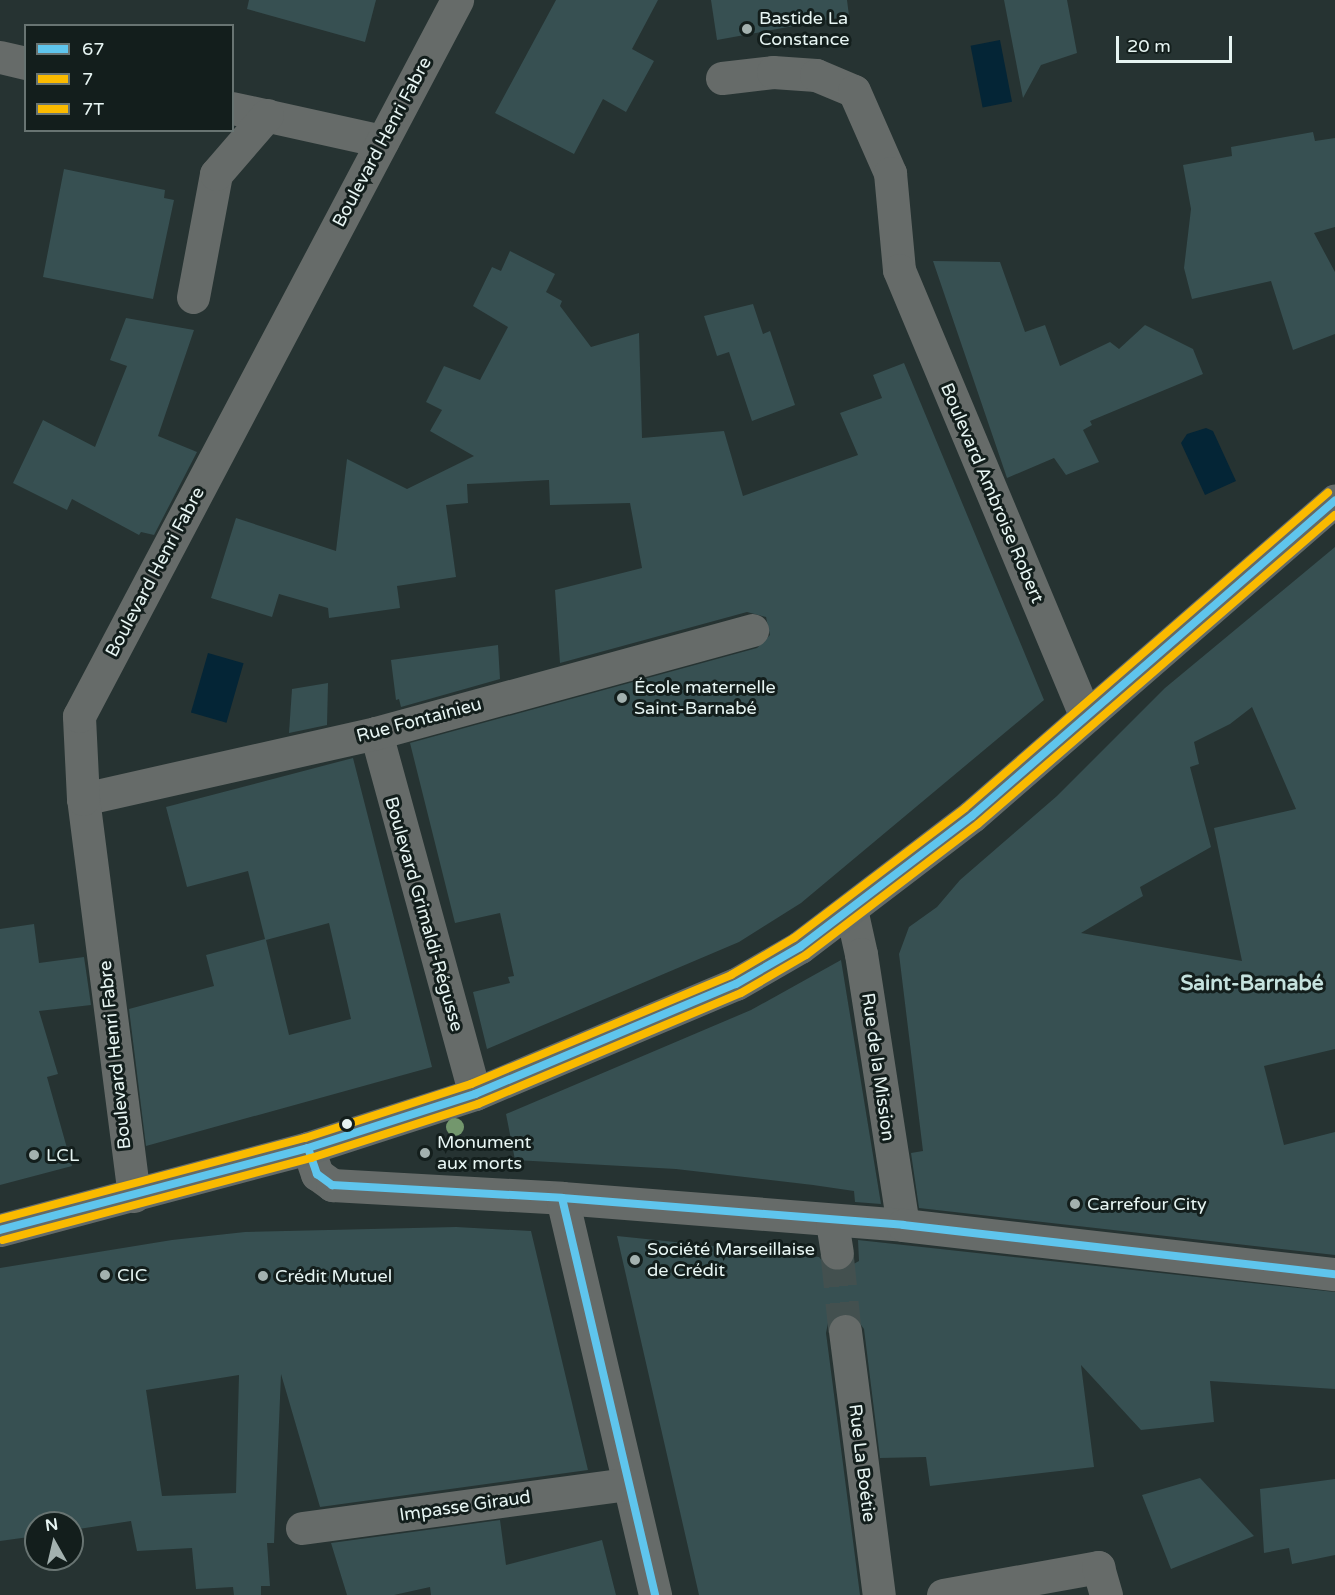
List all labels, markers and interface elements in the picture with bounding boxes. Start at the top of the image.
place label: Bastide La Constance [759,8,849,50]
marker: Bastide La Constance [740,22,754,36]
legend [24,24,234,132]
scale bar [1119,24,1234,62]
text: 20 m [1127,35,1171,57]
text: 67 [82,38,105,60]
street label: Boulevard Henri Fabre [328,53,436,231]
text: 7 [82,68,93,90]
text: 7T [82,98,104,120]
street label: Boulevard Ambroise Robert [936,380,1048,606]
street label: Boulevard Henri Fabre [101,483,209,661]
place label: École maternelle Saint-Barnabé [634,677,776,720]
marker: École maternelle Saint-Barnabé [615,691,629,705]
street label: Rue Fontainieu [354,693,484,747]
street label: Boulevard Grimaldi-Régusse [380,794,468,1034]
street label: Boulevard Henri Fabre [94,960,136,1150]
district label: Saint-Barnabé [1180,971,1324,997]
street label: Rue de la Mission [857,991,899,1143]
unlabelled marker [341,1118,353,1130]
place label: Monument aux morts [437,1132,531,1174]
place label: LCL [46,1144,79,1166]
marker: Monument aux morts [418,1146,432,1160]
marker: LCL [27,1148,41,1162]
place label: Carrefour City [1087,1193,1207,1215]
marker: Carrefour City [1068,1197,1082,1211]
place label: Société Marseillaise de Crédit [647,1239,815,1282]
marker: Société Marseillaise de Crédit [628,1253,642,1267]
place label: CIC [117,1264,147,1286]
place label: Crédit Mutuel [275,1265,392,1287]
marker: CIC [98,1268,112,1282]
marker: Crédit Mutuel [256,1269,270,1283]
street label: Rue La Boétie [844,1403,880,1523]
street label: Impasse Giraud [398,1486,532,1526]
north arrow [24,1511,84,1571]
text: N [44,1514,60,1536]

